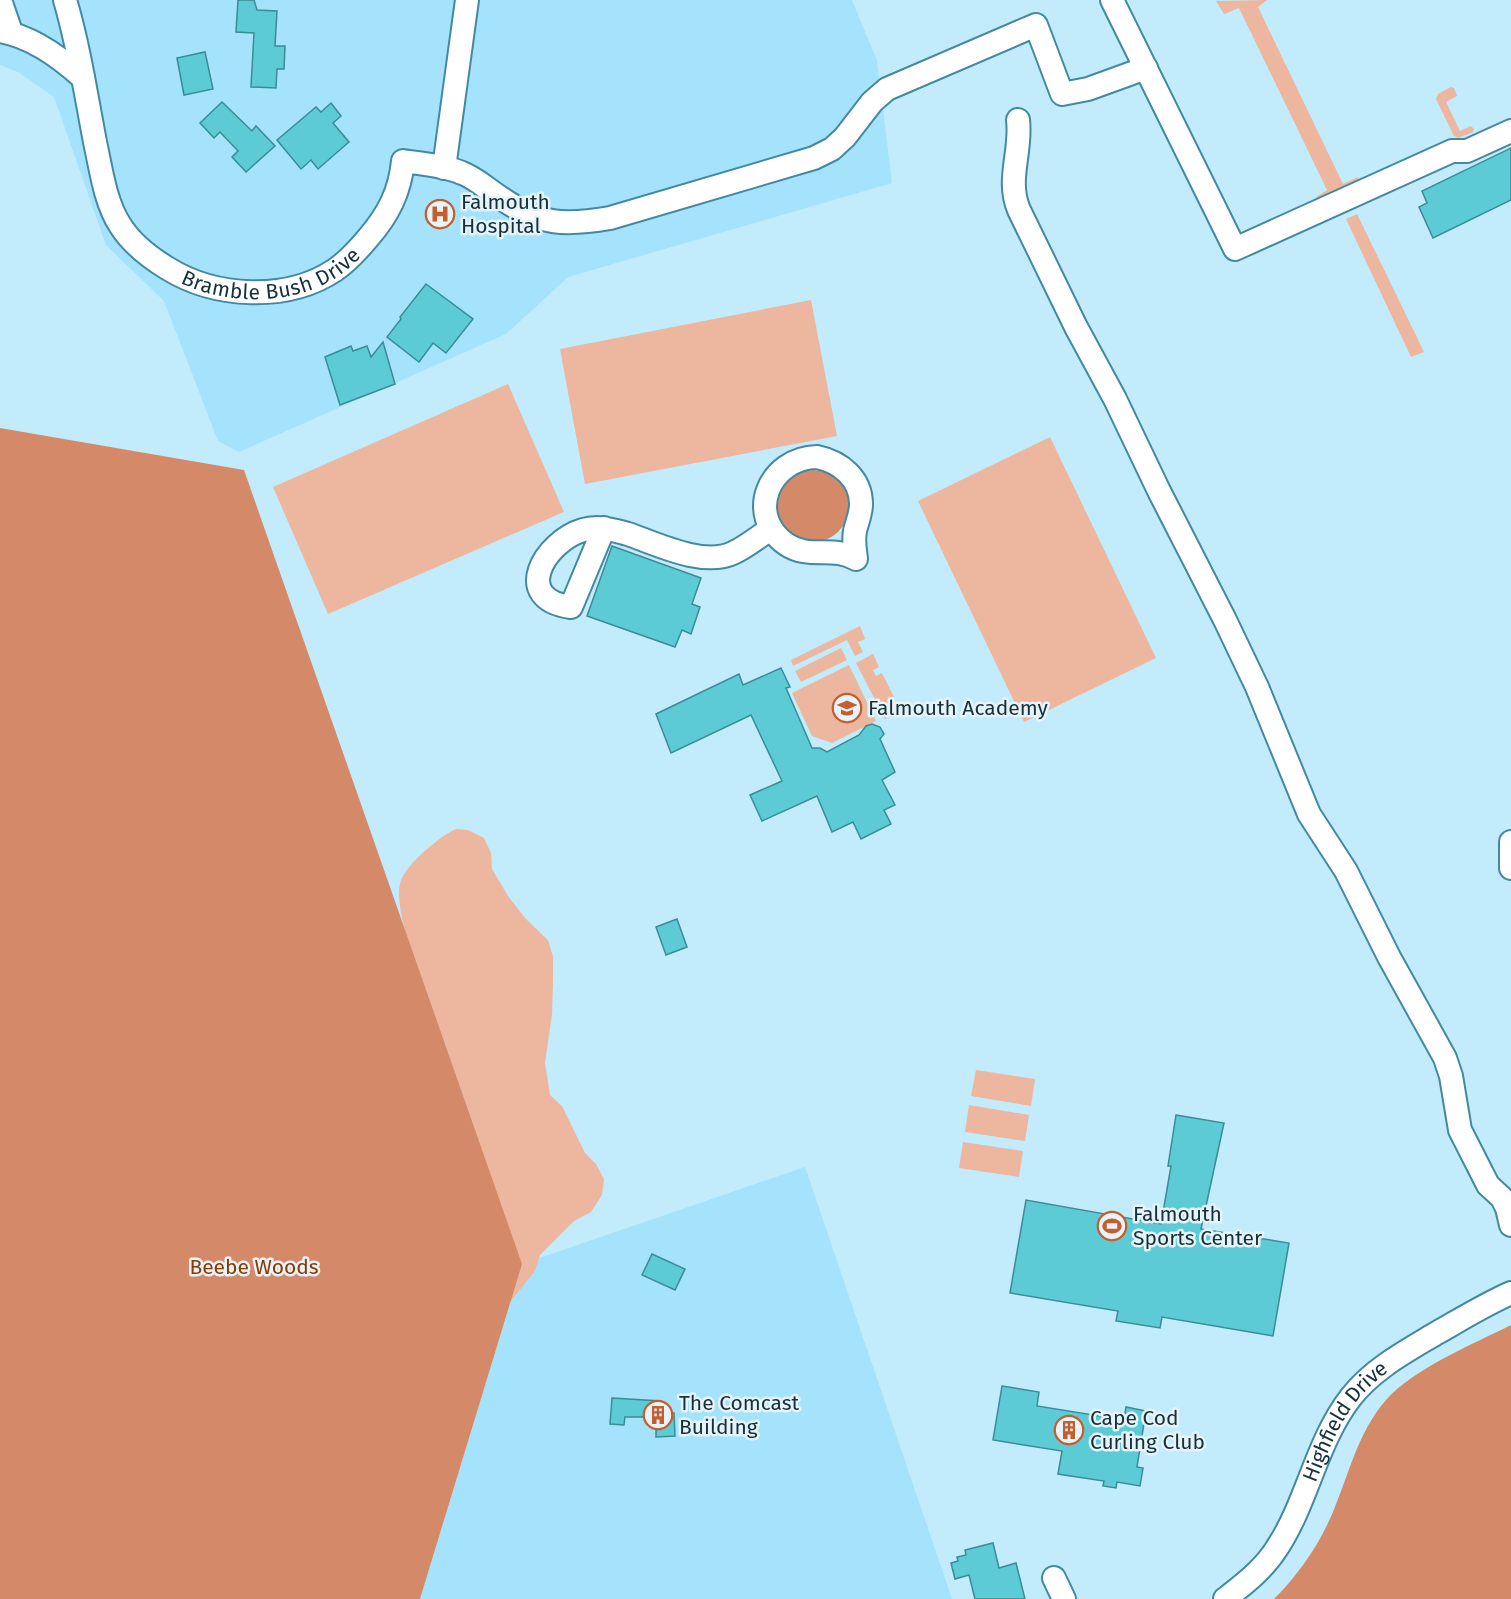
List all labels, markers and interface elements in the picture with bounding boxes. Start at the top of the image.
place label: Falmouth Hospital [461,189,550,239]
hospital icon: Falmouth Hospital [424,198,456,230]
street label: Bramble Bush Drive [178,242,366,305]
school or university icon: Falmouth Academy [831,692,863,724]
place label: Falmouth Academy [868,695,1048,721]
place label: Falmouth Sports Center [1133,1201,1262,1251]
sports icon: Falmouth Sports Center [1096,1210,1128,1242]
park label: Beebe Woods [189,1254,319,1280]
street label: Highfield Drive [1297,1355,1393,1486]
place label: The Comcast Building [679,1390,800,1440]
building icon: The Comcast Building [642,1399,674,1431]
place label: Cape Cod Curling Club [1090,1405,1205,1455]
building icon: Cape Cod Curling Club [1053,1414,1085,1446]

